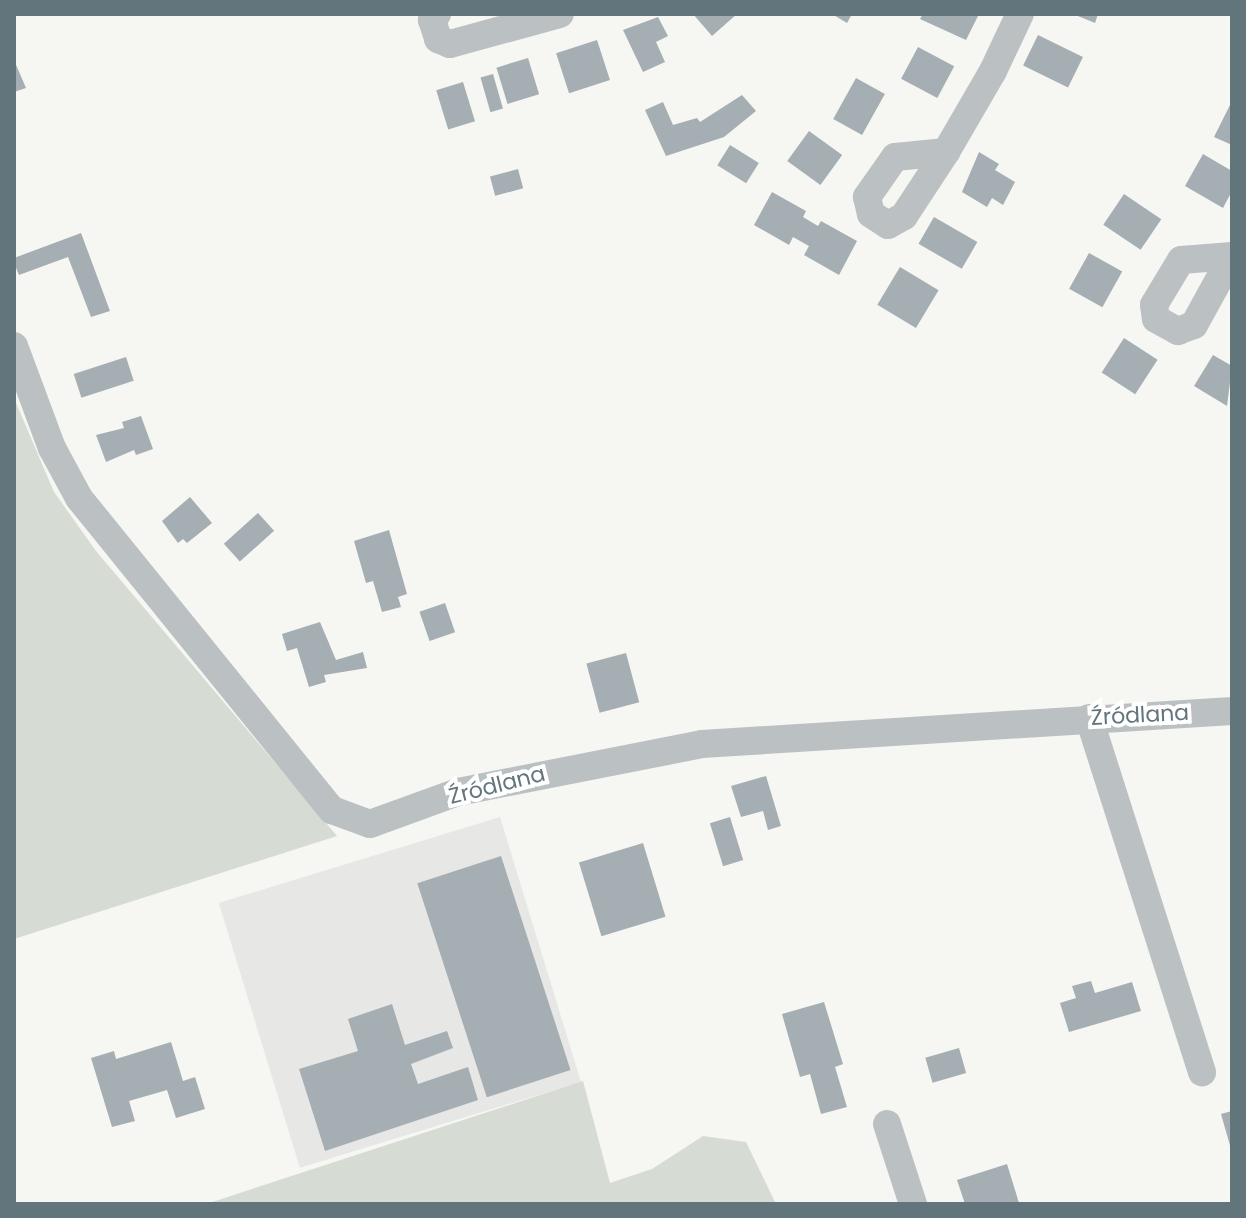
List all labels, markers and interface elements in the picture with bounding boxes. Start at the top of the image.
street label: Źródlana [1090,699,1190,731]
street label: Źródlana [446,760,548,810]

